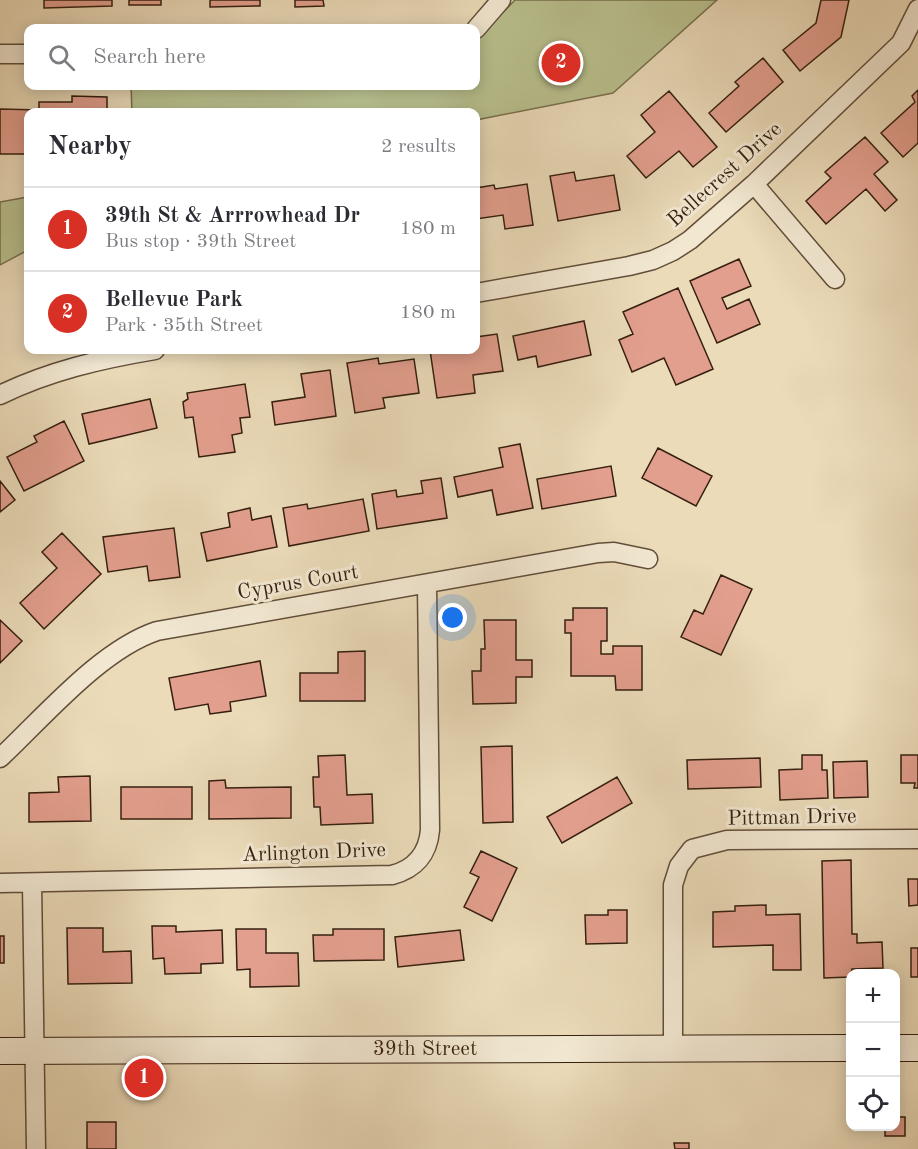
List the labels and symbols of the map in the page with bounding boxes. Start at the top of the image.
pin: 2 [542,40,580,86]
street label: Bellecrest Drive [664,119,786,231]
street label: Cyprus Court [236,562,360,604]
your location [438,603,467,632]
street label: Pittman Drive [727,806,857,830]
street label: Arlington Drive [242,840,386,866]
street label: 39th Street [373,1039,477,1060]
pin: 1 [124,1056,164,1100]

